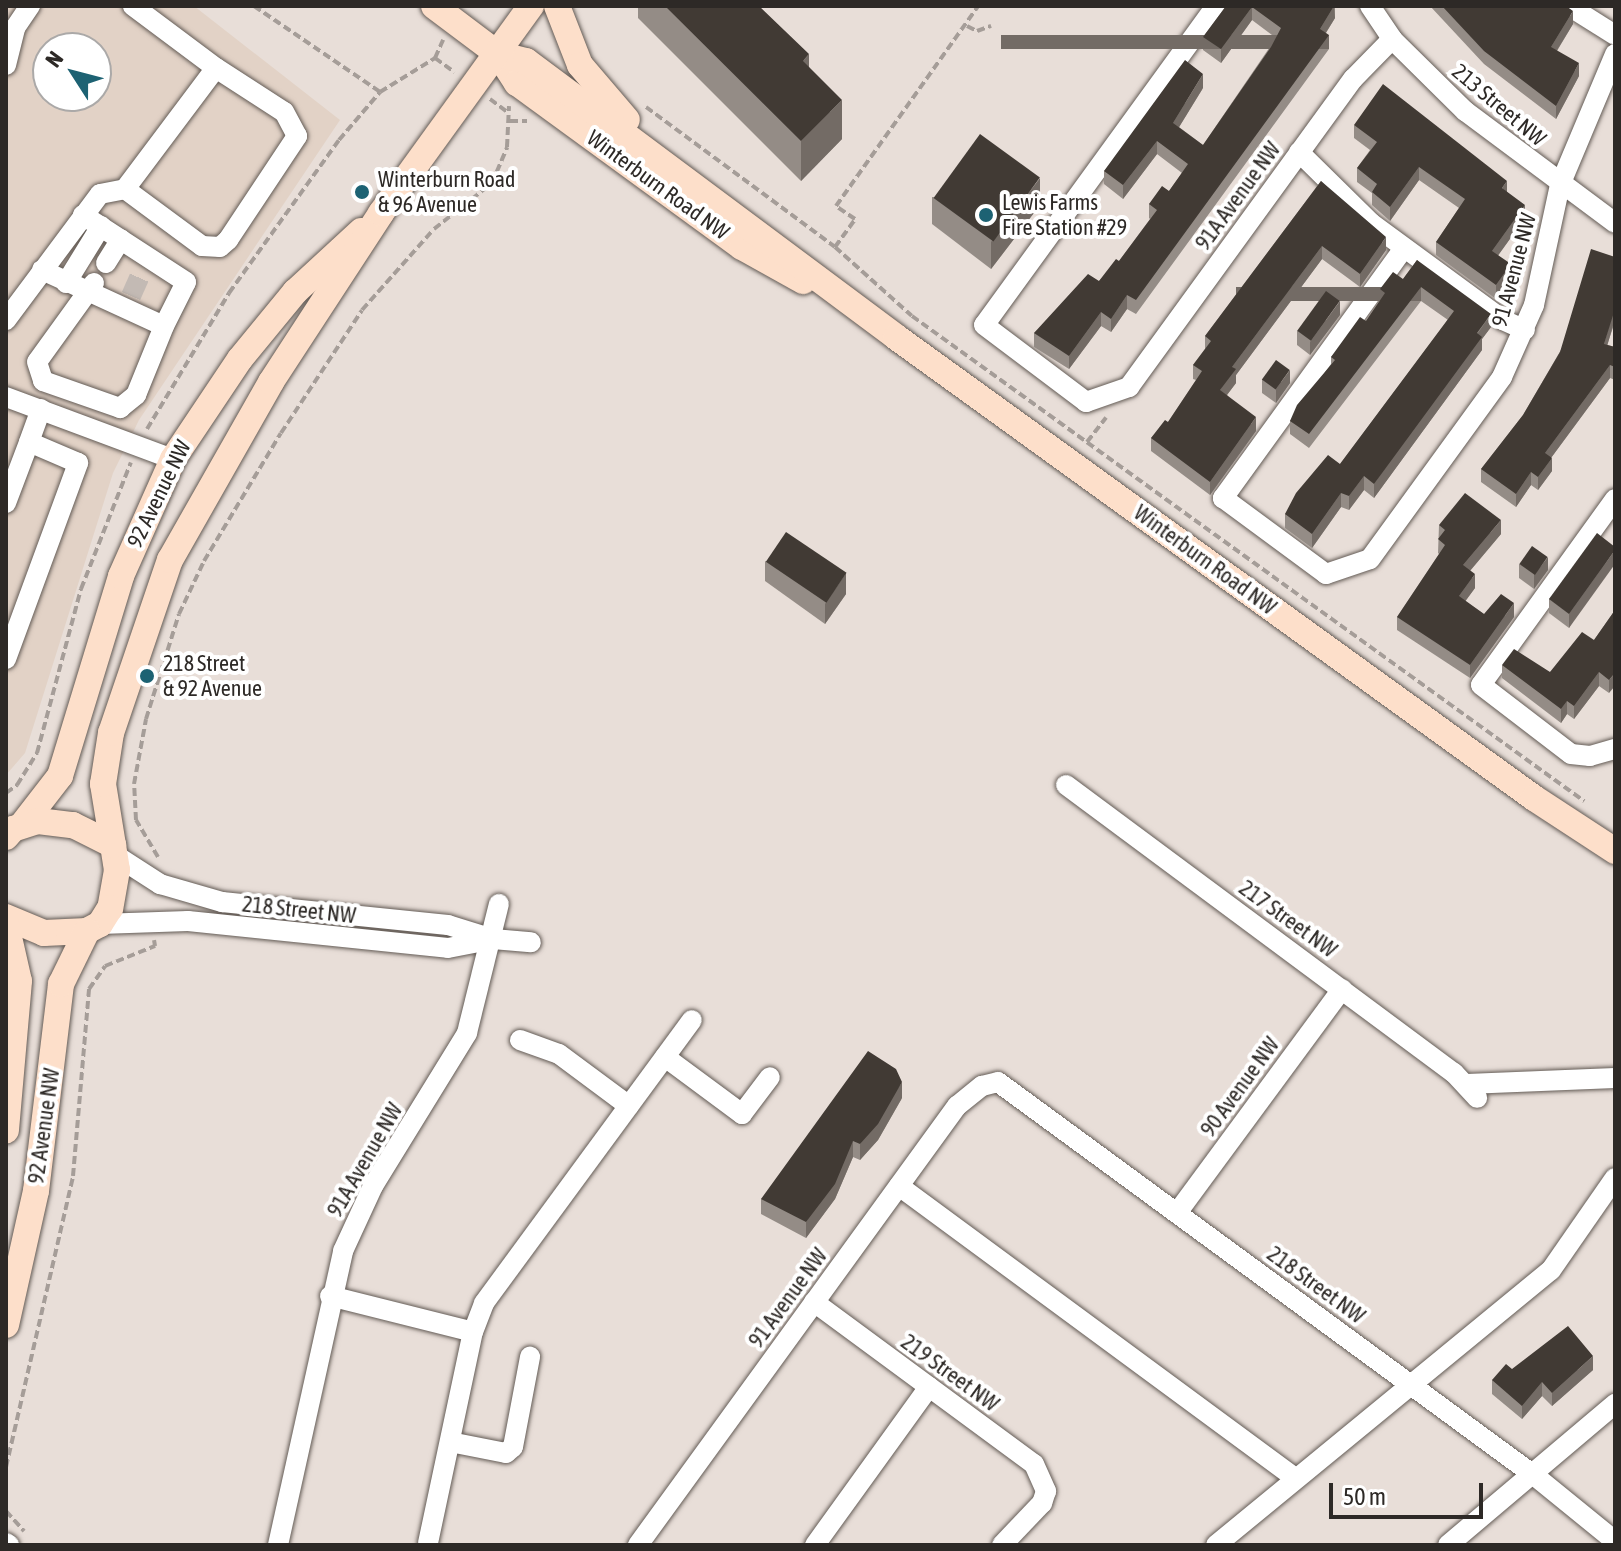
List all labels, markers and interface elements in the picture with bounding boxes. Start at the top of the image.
north arrow [32,32,112,112]
text: N [40,46,69,72]
street label: 213 Street NW [1447,58,1551,152]
street label: Winterburn Road NW [582,125,734,245]
street label: 91A Avenue NW [1190,137,1286,255]
place label: Winterburn Road & 96 Avenue [378,166,515,218]
marker: Winterburn Road & 96 Avenue [353,183,371,201]
place label: Lewis Farms Fire Station #29 [1002,189,1127,240]
marker: Lewis Farms Fire Station #29 [977,206,995,224]
street label: 91 Avenue NW [1486,210,1542,330]
street label: 92 Avenue NW [122,436,196,552]
street label: Winterburn Road NW [1129,500,1281,620]
place label: 218 Street & 92 Avenue [163,650,262,702]
marker: 218 Street & 92 Avenue [138,667,156,685]
street label: 217 Street NW [1234,875,1342,963]
street label: 218 Street NW [241,891,357,929]
street label: 90 Avenue NW [1195,1032,1285,1142]
street label: 92 Avenue NW [23,1066,65,1186]
street label: 91A Avenue NW [322,1098,408,1222]
street label: 218 Street NW [1262,1241,1370,1329]
street label: 91 Avenue NW [743,1243,833,1353]
street label: 219 Street NW [896,1329,1004,1417]
scale bar [1333,1467,1487,1517]
text: 50 m [1343,1483,1386,1510]

